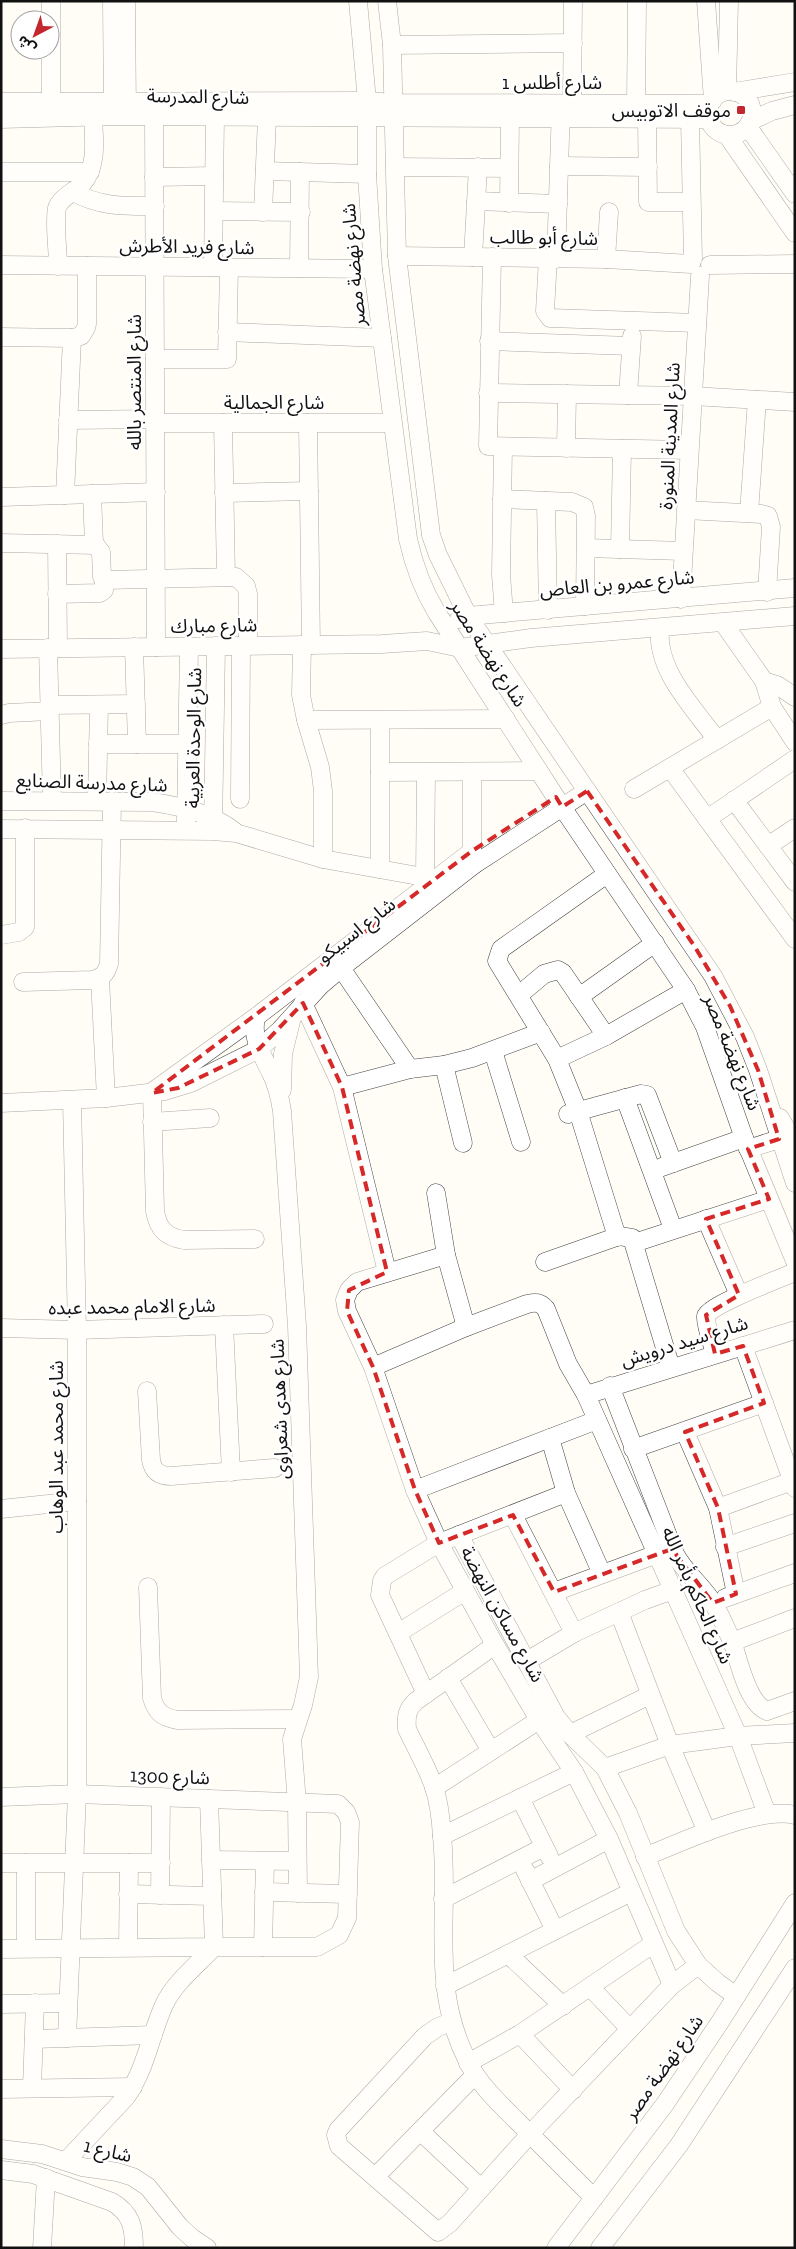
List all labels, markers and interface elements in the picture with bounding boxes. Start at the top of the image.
north arrow [10,10,60,60]
text: ش [14,32,40,57]
street label: شارع أطلس 1 [502,71,602,96]
street label: شارع المدرسة [147,84,249,111]
place label: موقف الاتوبيس [612,99,731,122]
marker: موقف الاتوبيس [735,104,747,116]
street label: شارع نهضة مصر [337,202,372,328]
street label: شارع أبو طالب [490,225,598,252]
street label: شارع فريد الأطرش [119,234,255,261]
street label: شارع المنتصر بالله [123,314,148,450]
street label: شارع المدينة المنورة [654,362,687,510]
street label: شارع الجمالية [224,391,324,416]
street label: شارع عمرو بن العاص [539,565,696,604]
street label: شارع نهضة مصر [443,595,532,712]
street label: شارع مبارك [171,613,258,640]
street label: شارع الوحدة العربية [181,667,208,809]
street label: شارع مدرسة الصنايع [16,768,168,800]
street label: شارع اسبيكو [313,893,401,970]
street label: شارع نهضة مصر [697,990,766,1114]
street label: شارع الامام محمد عبده [48,1294,216,1322]
street label: شارع سيد درويش [618,1311,751,1374]
street label: شارع هدى شعراوى [266,1338,295,1480]
street label: شارع محمد عبد الوهاب [45,1360,70,1534]
street label: شارع الحاكم بأمر الله [654,1523,738,1669]
street label: شارع مساكن النهضة [454,1542,549,1687]
street label: شارع 1300 [130,1764,210,1791]
street label: شارع نهضة مصر [618,2010,710,2126]
street label: شارع 1 [81,2134,134,2169]

